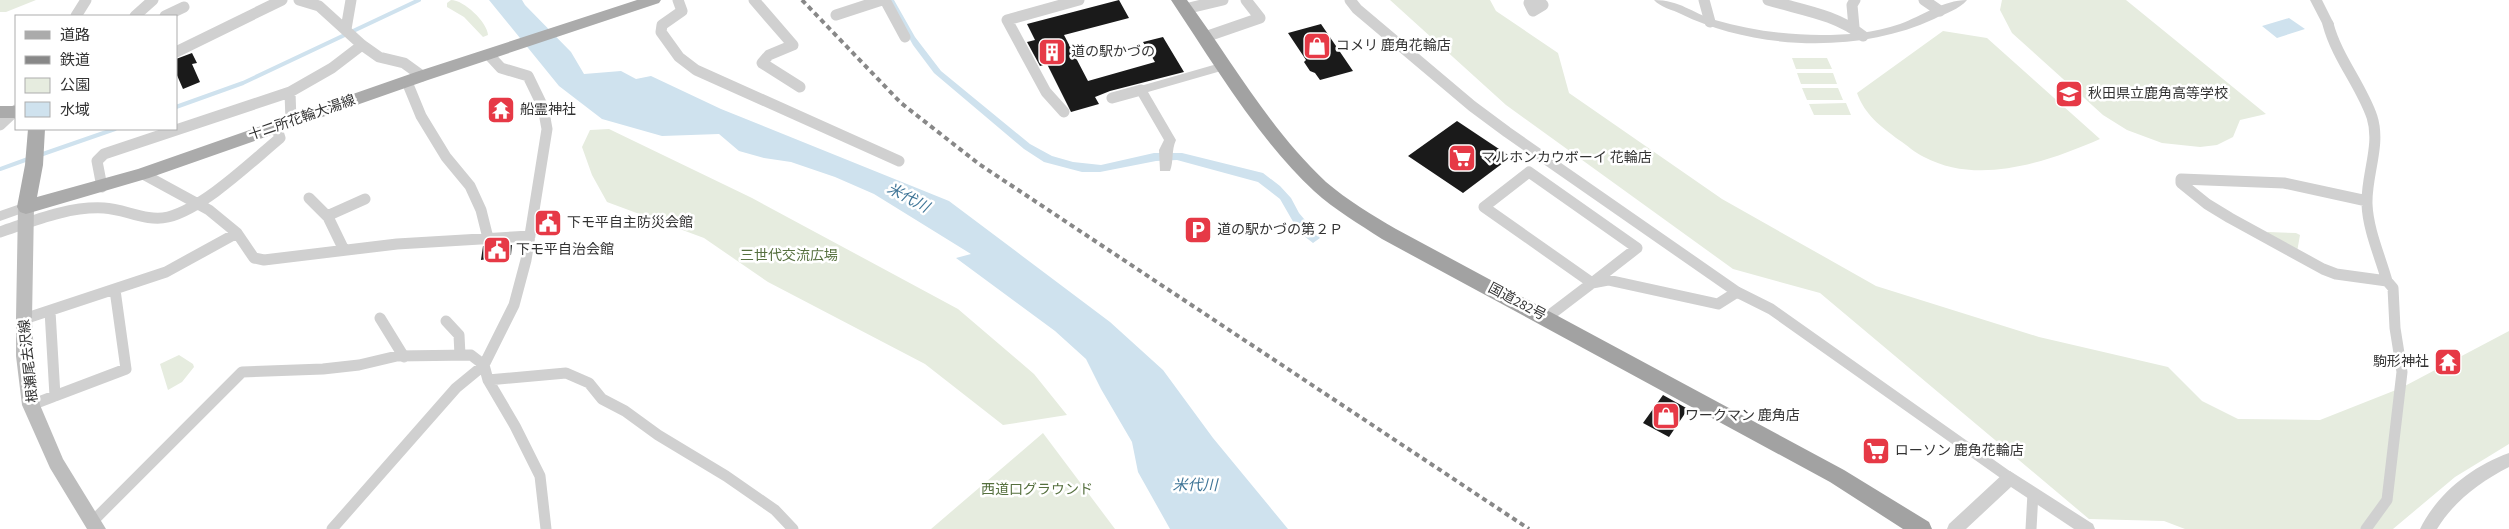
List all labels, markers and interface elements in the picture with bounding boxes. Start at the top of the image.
legend [15,15,178,130]
text: 道路 [60,25,90,46]
shop icon: コメリ 鹿角花輪店 [1302,31,1332,61]
place label: コメリ 鹿角花輪店 [1336,36,1451,56]
building icon: 道の駅かづの [1037,37,1067,67]
place label: 道の駅かづの [1071,42,1155,62]
text: 鉄道 [60,50,90,71]
text: 公園 [60,75,90,96]
school or university icon: 秋田県立鹿角高等学校 [2054,79,2084,109]
place label: 秋田県立鹿角高等学校 [2088,84,2228,104]
street label: 十二所花輪大湯線 [246,90,358,146]
temple icon: 船霊神社 [486,95,516,125]
text: 水域 [60,100,90,121]
place label: 船霊神社 [520,100,576,120]
supermarket icon: マルホンカウボーイ 花輪店 [1447,143,1477,173]
place label: マルホンカウボーイ 花輪店 [1481,148,1652,168]
water label: 米代川 [883,178,935,219]
public building icon: 下モ平自主防災会館 [533,208,563,238]
place label: 下モ平自主防災会館 [567,213,693,233]
parking icon: 道の駅かづの第２Ｐ [1183,215,1213,245]
place label: 道の駅かづの第２Ｐ [1217,220,1343,240]
public building icon: 下モ平自治会館 [482,235,512,265]
place label: 下モ平自治会館 [516,240,614,260]
park label: 三世代交流広場 [740,246,838,266]
street label: 国道282号 [1485,278,1549,326]
street label: 根瀬尾去沢線 [15,318,43,404]
temple icon: 駒形神社 [2433,347,2463,377]
place label: 駒形神社 [2373,352,2429,372]
shop icon: ワークマン 鹿角店 [1651,401,1681,431]
place label: ワークマン 鹿角店 [1685,406,1800,426]
supermarket icon: ローソン 鹿角花輪店 [1861,436,1891,466]
place label: ローソン 鹿角花輪店 [1895,441,2024,461]
water label: 米代川 [1172,475,1219,496]
park label: 西道口グラウンド [981,480,1093,500]

